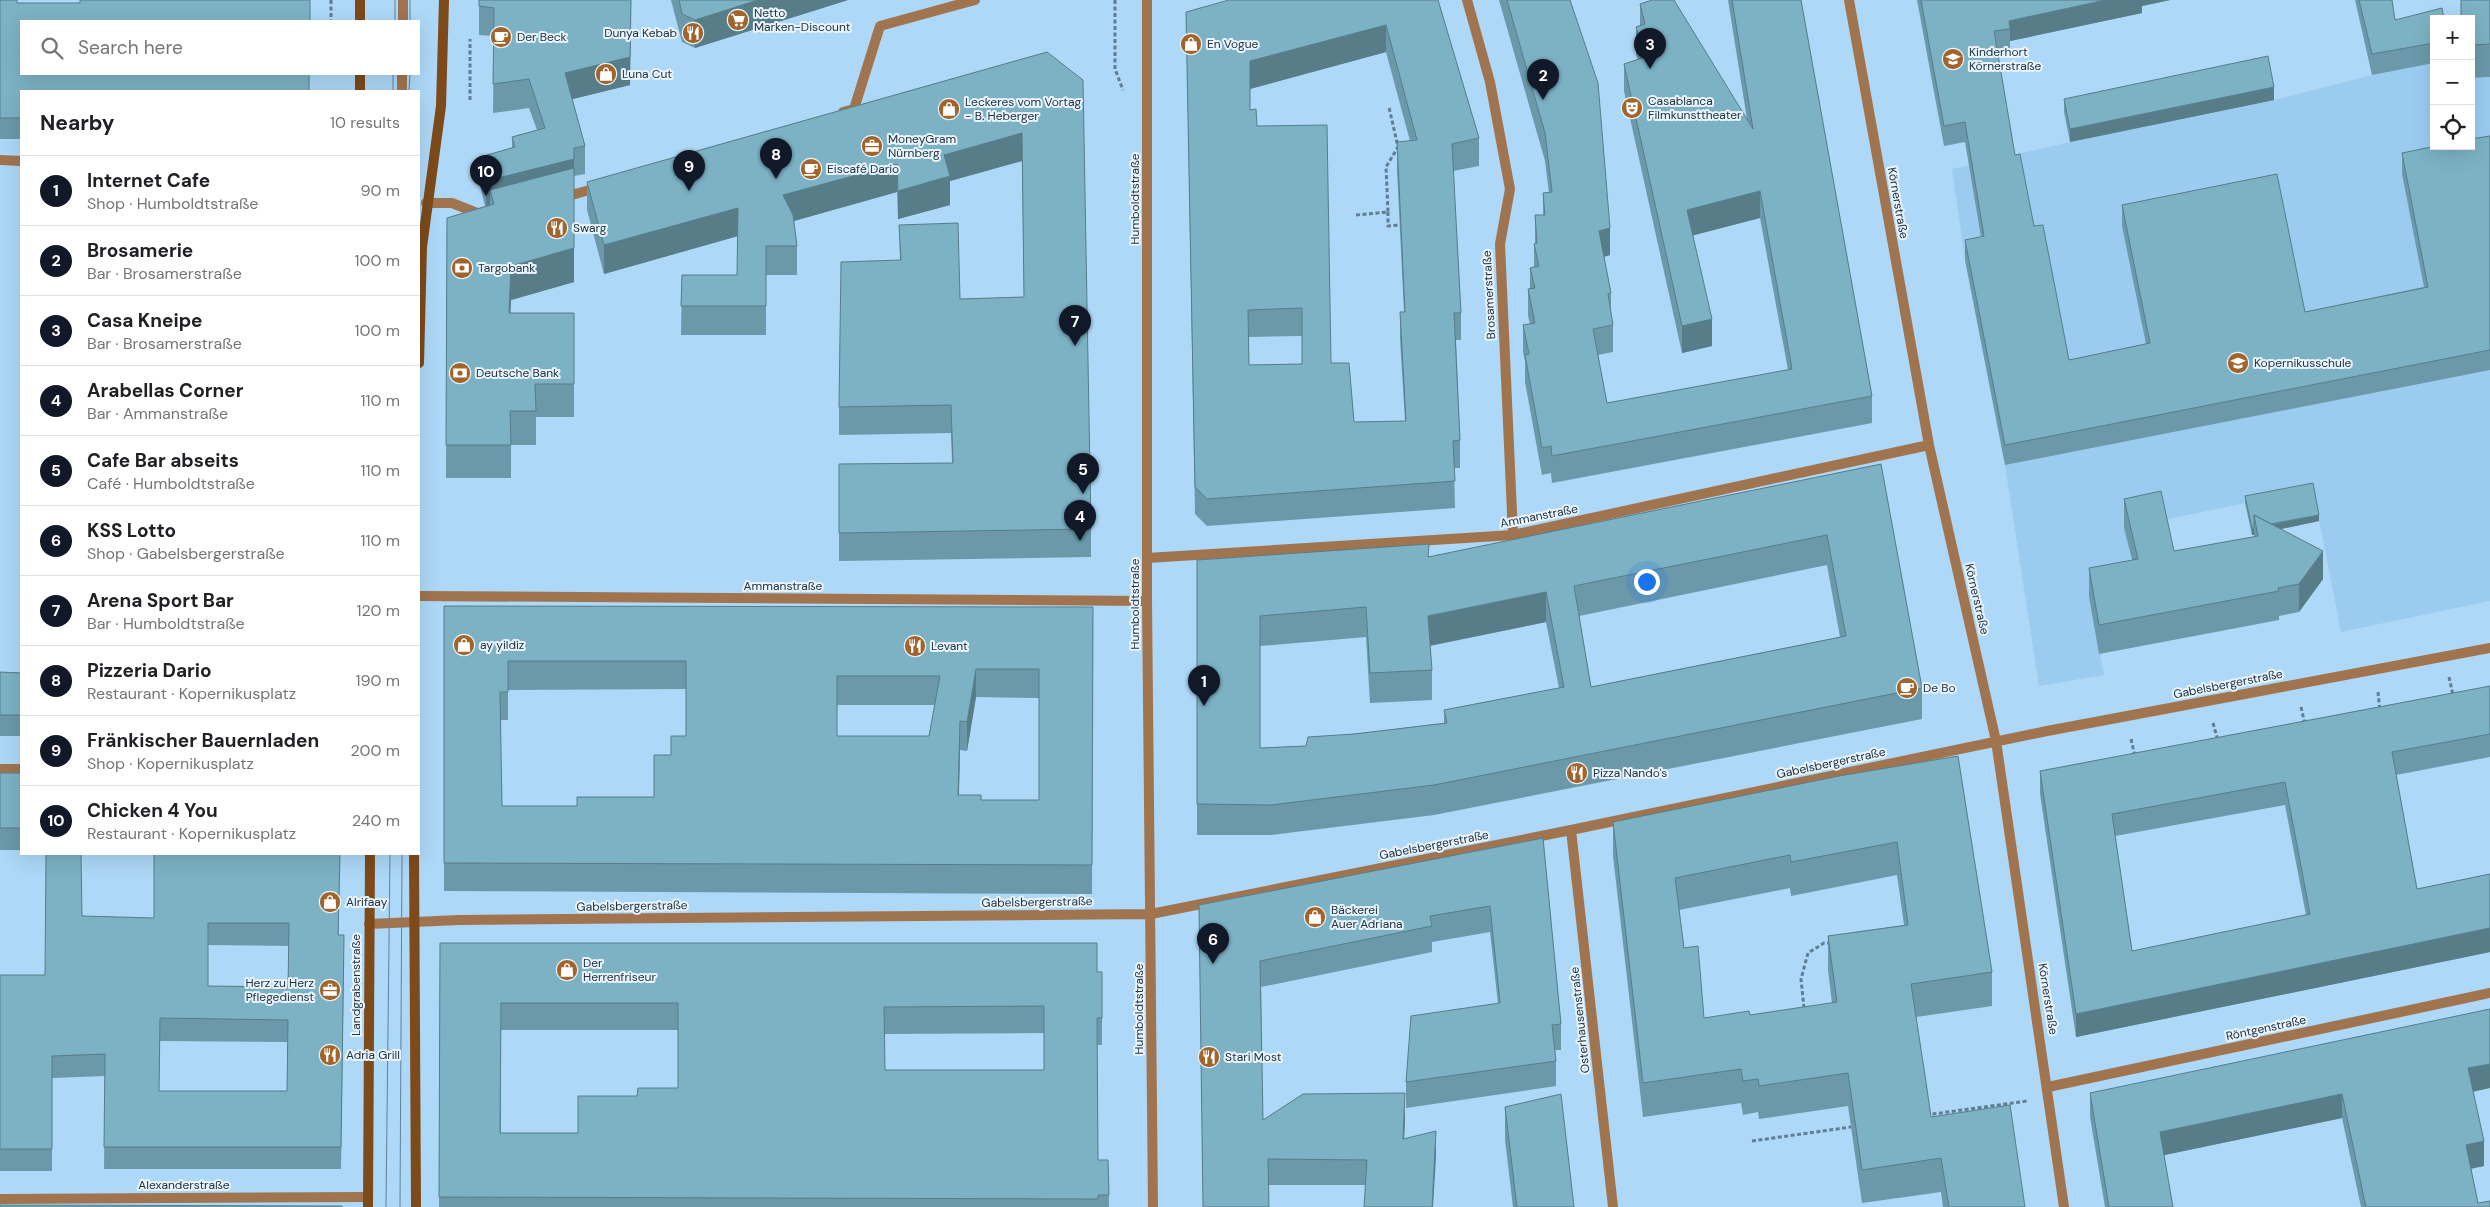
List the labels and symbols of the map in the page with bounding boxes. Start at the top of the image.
place label: Netto Marken-Discount [754,5,851,35]
supermarket icon: Netto Marken-Discount [726,8,750,32]
restaurant icon: Dunya Kebab [681,21,705,45]
cafe icon: Der Beck [489,25,513,49]
place label: Dunya Kebab [604,25,677,41]
pin: 3 [1634,28,1666,69]
place label: Der Beck [517,29,567,45]
shop icon: En Vogue [1179,32,1203,56]
place label: En Vogue [1207,36,1259,52]
place label: Kinderhort Körnerstraße [1969,44,2042,74]
school or university icon: Kinderhort Körnerstraße [1941,47,1965,71]
pin: 2 [1527,59,1559,100]
shop icon: Luna Cut [594,62,618,86]
place label: Luna Cut [622,66,672,82]
place label: Casablanca Filmkunsttheater [1648,93,1742,123]
place label: Leckeres vom Vortag - B. Heberger [965,94,1081,124]
theatre icon: Casablanca Filmkunsttheater [1620,96,1644,120]
shop icon: Leckeres vom Vortag - B. Heberger [937,97,961,121]
place label: MoneyGram Nürnberg [888,131,956,161]
office icon: MoneyGram Nürnberg [860,134,884,158]
pin: 8 [760,138,792,179]
pin: 9 [673,150,705,191]
street label: Humboldtstraße [1127,153,1143,245]
pin: 10 [470,155,502,196]
cafe icon: Eiscafé Dario [799,157,823,181]
place label: Eiscafé Dario [827,161,899,177]
street label: Körnerstraße [1884,166,1912,240]
restaurant icon: Swarg [545,216,569,240]
place label: Swarg [573,220,607,236]
street label: Brosamerstraße [1479,250,1499,340]
bank icon: Targobank [450,256,474,280]
place label: Targobank [478,260,535,276]
pin: 7 [1059,305,1091,346]
school or university icon: Kopernikusschule [2226,351,2250,375]
place label: Kopernikusschule [2254,355,2352,371]
bank icon: Deutsche Bank [448,361,472,385]
place label: Deutsche Bank [476,365,559,381]
pin: 5 [1067,453,1099,494]
pin: 4 [1064,500,1096,541]
street label: Ammanstraße [1499,501,1579,531]
street label: Humboldtstraße [1127,558,1143,650]
street label: Körnerstraße [1961,562,1993,636]
your location [1634,569,1660,595]
street label: Ammanstraße [744,578,823,594]
shop icon: ay yildiz [452,633,476,657]
restaurant icon: Levant [903,634,927,658]
place label: ay yildiz [480,637,524,653]
place label: Levant [931,638,968,654]
pin: 1 [1188,665,1220,706]
street label: Gabelsbergerstraße [2172,666,2284,702]
cafe icon: De Bo [1895,676,1919,700]
place label: De Bo [1923,680,1956,696]
street label: Gabelsbergerstraße [1775,744,1887,782]
restaurant icon: Pizza Nando's [1565,761,1589,785]
place label: Pizza Nando's [1593,765,1667,781]
street label: Gabelsbergerstraße [1378,827,1490,863]
shop icon: Alrifaay [318,890,342,914]
street label: Gabelsbergerstraße [981,893,1093,911]
place label: Alrifaay [346,894,388,910]
street label: Gabelsbergerstraße [576,897,688,915]
place label: Bäckerei Auer Adriana [1331,902,1403,932]
shop icon: Bäckerei Auer Adriana [1303,905,1327,929]
pin: 6 [1197,923,1229,964]
street label: Landgrabenstraße [348,934,364,1036]
place label: Der Herrenfriseur [583,955,656,985]
shop icon: Der Herrenfriseur [555,958,579,982]
street label: Körnerstraße [2034,962,2062,1036]
street label: Humboldtstraße [1131,963,1147,1055]
street label: Osterhausenstraße [1566,966,1594,1074]
place label: Herz zu Herz Pflegedienst [245,975,314,1005]
office icon: Herz zu Herz Pflegedienst [318,978,342,1002]
street label: Röntgenstraße [2224,1012,2308,1044]
restaurant icon: Adria Grill [318,1043,342,1067]
restaurant icon: Stari Most [1197,1045,1221,1069]
place label: Adria Grill [346,1047,400,1063]
place label: Stari Most [1225,1049,1282,1065]
street label: Alexanderstraße [138,1177,230,1193]

